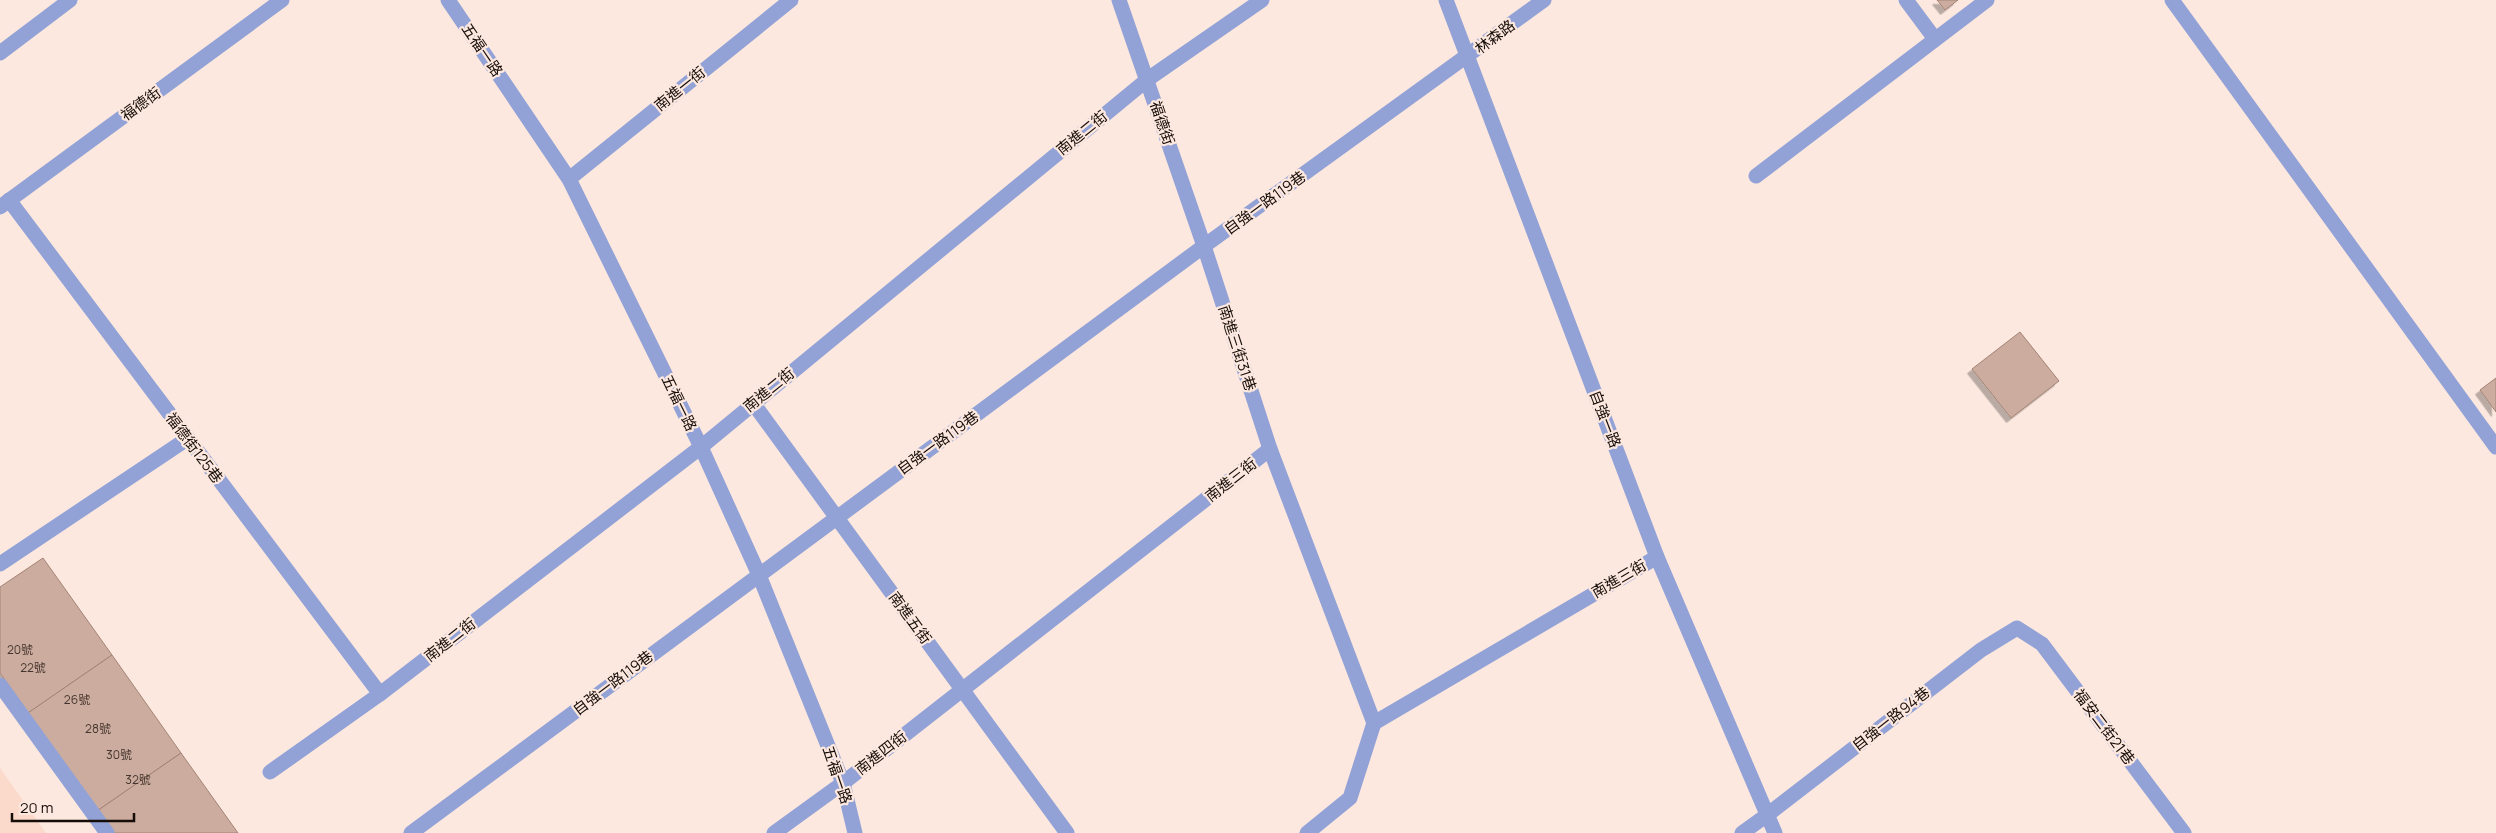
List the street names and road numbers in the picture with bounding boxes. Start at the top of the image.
street label: 林森路 [1470,15,1519,59]
street label: 五福一路 [457,19,508,80]
street label: 南進一街 [650,62,710,116]
street label: 福德街 [116,82,165,125]
street label: 福德街 [1145,98,1180,148]
street label: 南進二街 [1052,106,1112,160]
street label: 自強一路119巷 [1220,166,1310,239]
street label: 南進三街31巷 [1214,302,1261,393]
street label: 南進二街 [739,363,799,417]
street label: 五福一路 [657,371,702,434]
street label: 自強一路 [1585,387,1626,451]
street label: 自強一路119巷 [893,406,983,479]
street label: 福德街125巷 [161,408,228,487]
street label: 南進三街 [1201,453,1261,506]
street label: 南進三街 [1588,554,1650,603]
street label: 南進五街 [884,587,937,648]
street label: 南進二街 [420,613,480,666]
street label: 自強一路119巷 [568,645,657,720]
street label: 自強一路94巷 [1848,682,1934,756]
street label: 福安二街21巷 [2069,685,2140,769]
street label: 南進四街 [851,726,911,779]
street label: 五福一路 [818,743,857,807]

